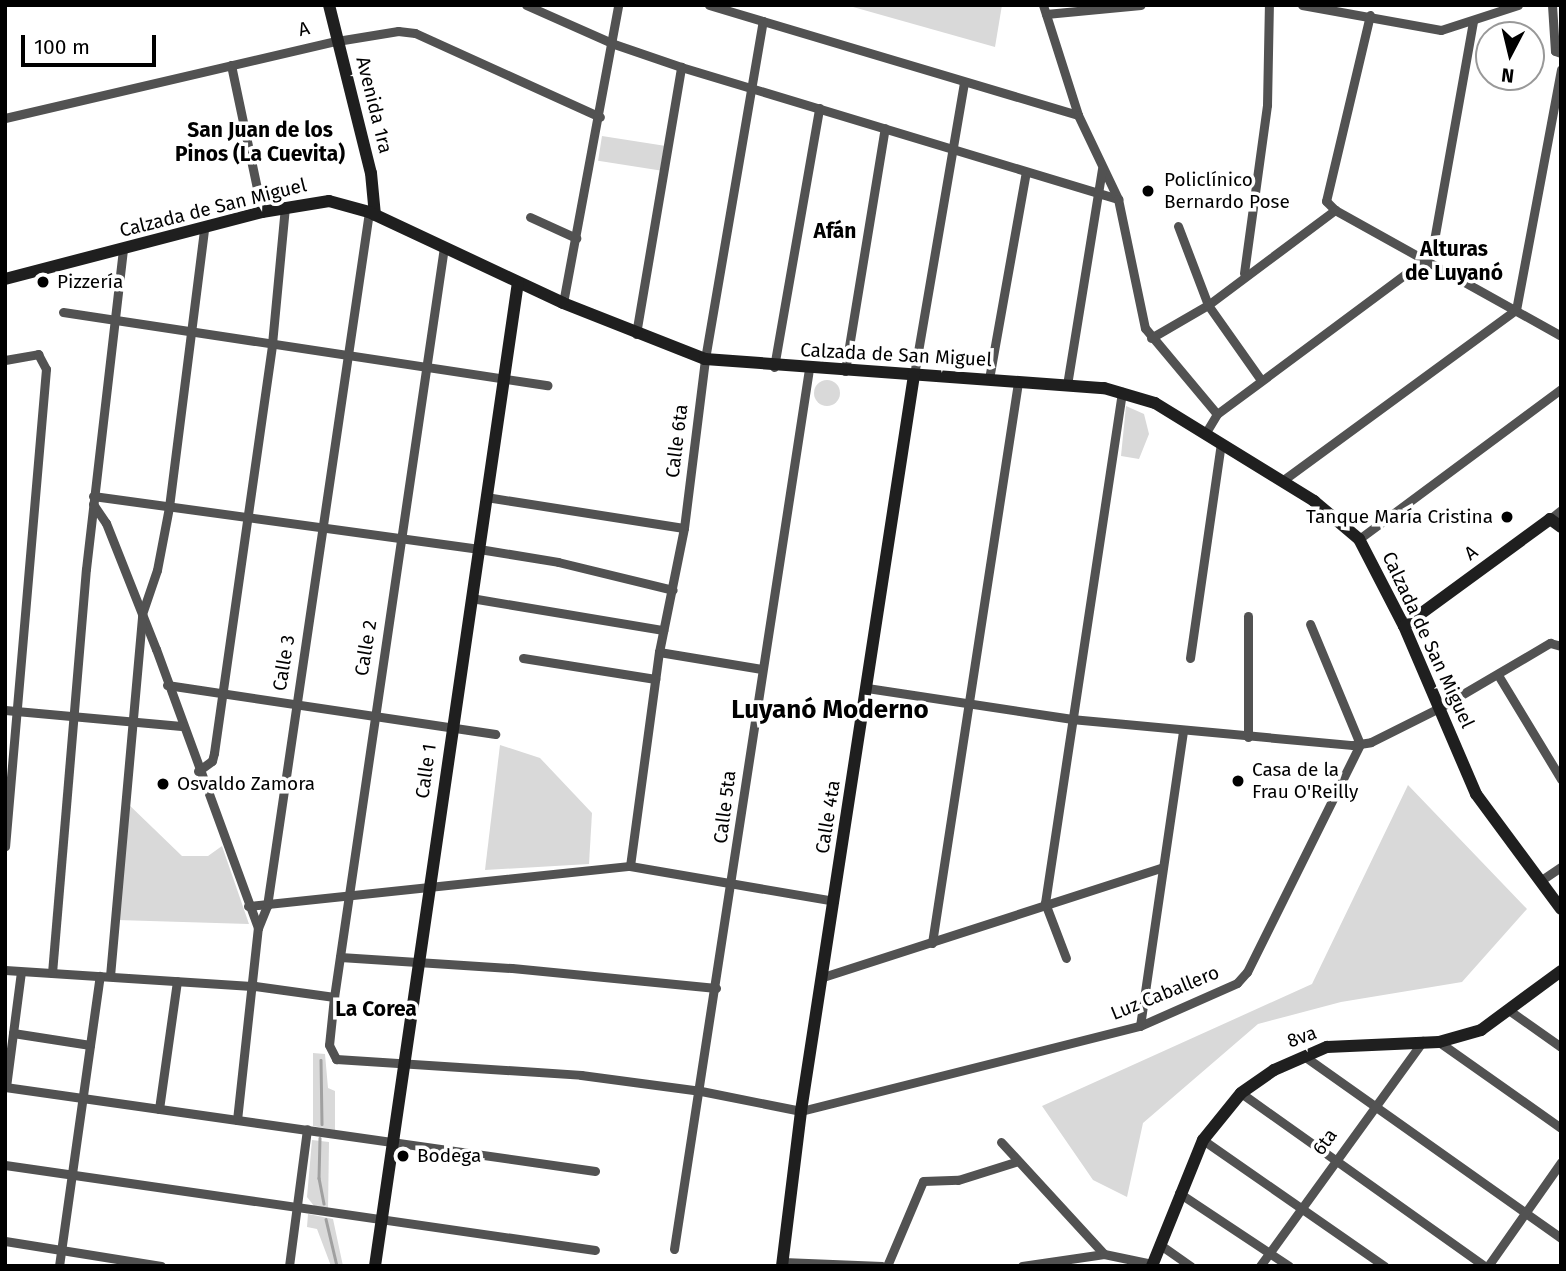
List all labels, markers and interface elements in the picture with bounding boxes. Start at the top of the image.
street label: A [296,17,312,41]
scale bar [24,21,159,65]
north arrow [1475,21,1545,91]
text: 100 m [34,34,90,60]
street label: Avenida 1ra [351,54,397,156]
text: N [1500,63,1515,88]
district label: San Juan de los Pinos (La Cuevita) [175,117,345,167]
place label: Policlínico Bernardo Pose [1164,169,1290,213]
street label: Calzada de San Miguel [117,174,309,242]
marker: Policlínico Bernardo Pose [1138,181,1158,201]
district label: Afán [814,218,856,244]
district label: Alturas de Luyanó [1405,236,1503,286]
place label: Pizzería [57,271,123,293]
marker: Pizzería [35,274,51,290]
street label: Calzada de San Miguel [800,339,992,371]
street label: Calle 6ta [661,403,693,479]
place label: Tanque María Cristina [1306,506,1493,528]
marker: Tanque María Cristina [1499,509,1515,525]
street label: A [1460,541,1482,565]
street label: Calzada de San Miguel [1377,548,1479,732]
street label: Calle 2 [350,618,382,678]
street label: Calle 3 [268,633,300,693]
district label: Luyanó Moderno [731,694,929,726]
street label: Calle 1 [411,742,441,800]
place label: Casa de la Frau O'Reilly [1252,759,1358,803]
street label: Calle 5ta [709,769,741,845]
place label: Osvaldo Zamora [177,773,315,795]
marker: Casa de la Frau O'Reilly [1230,773,1246,789]
marker: Osvaldo Zamora [155,776,171,792]
street label: Calle 4ta [811,779,845,855]
street label: Luz Caballero [1107,961,1223,1025]
district label: La Corea [335,996,417,1022]
street label: 8va [1284,1021,1320,1053]
street label: 6ta [1308,1124,1342,1160]
place label: Bodega [417,1145,481,1167]
marker: Bodega [395,1148,411,1164]

